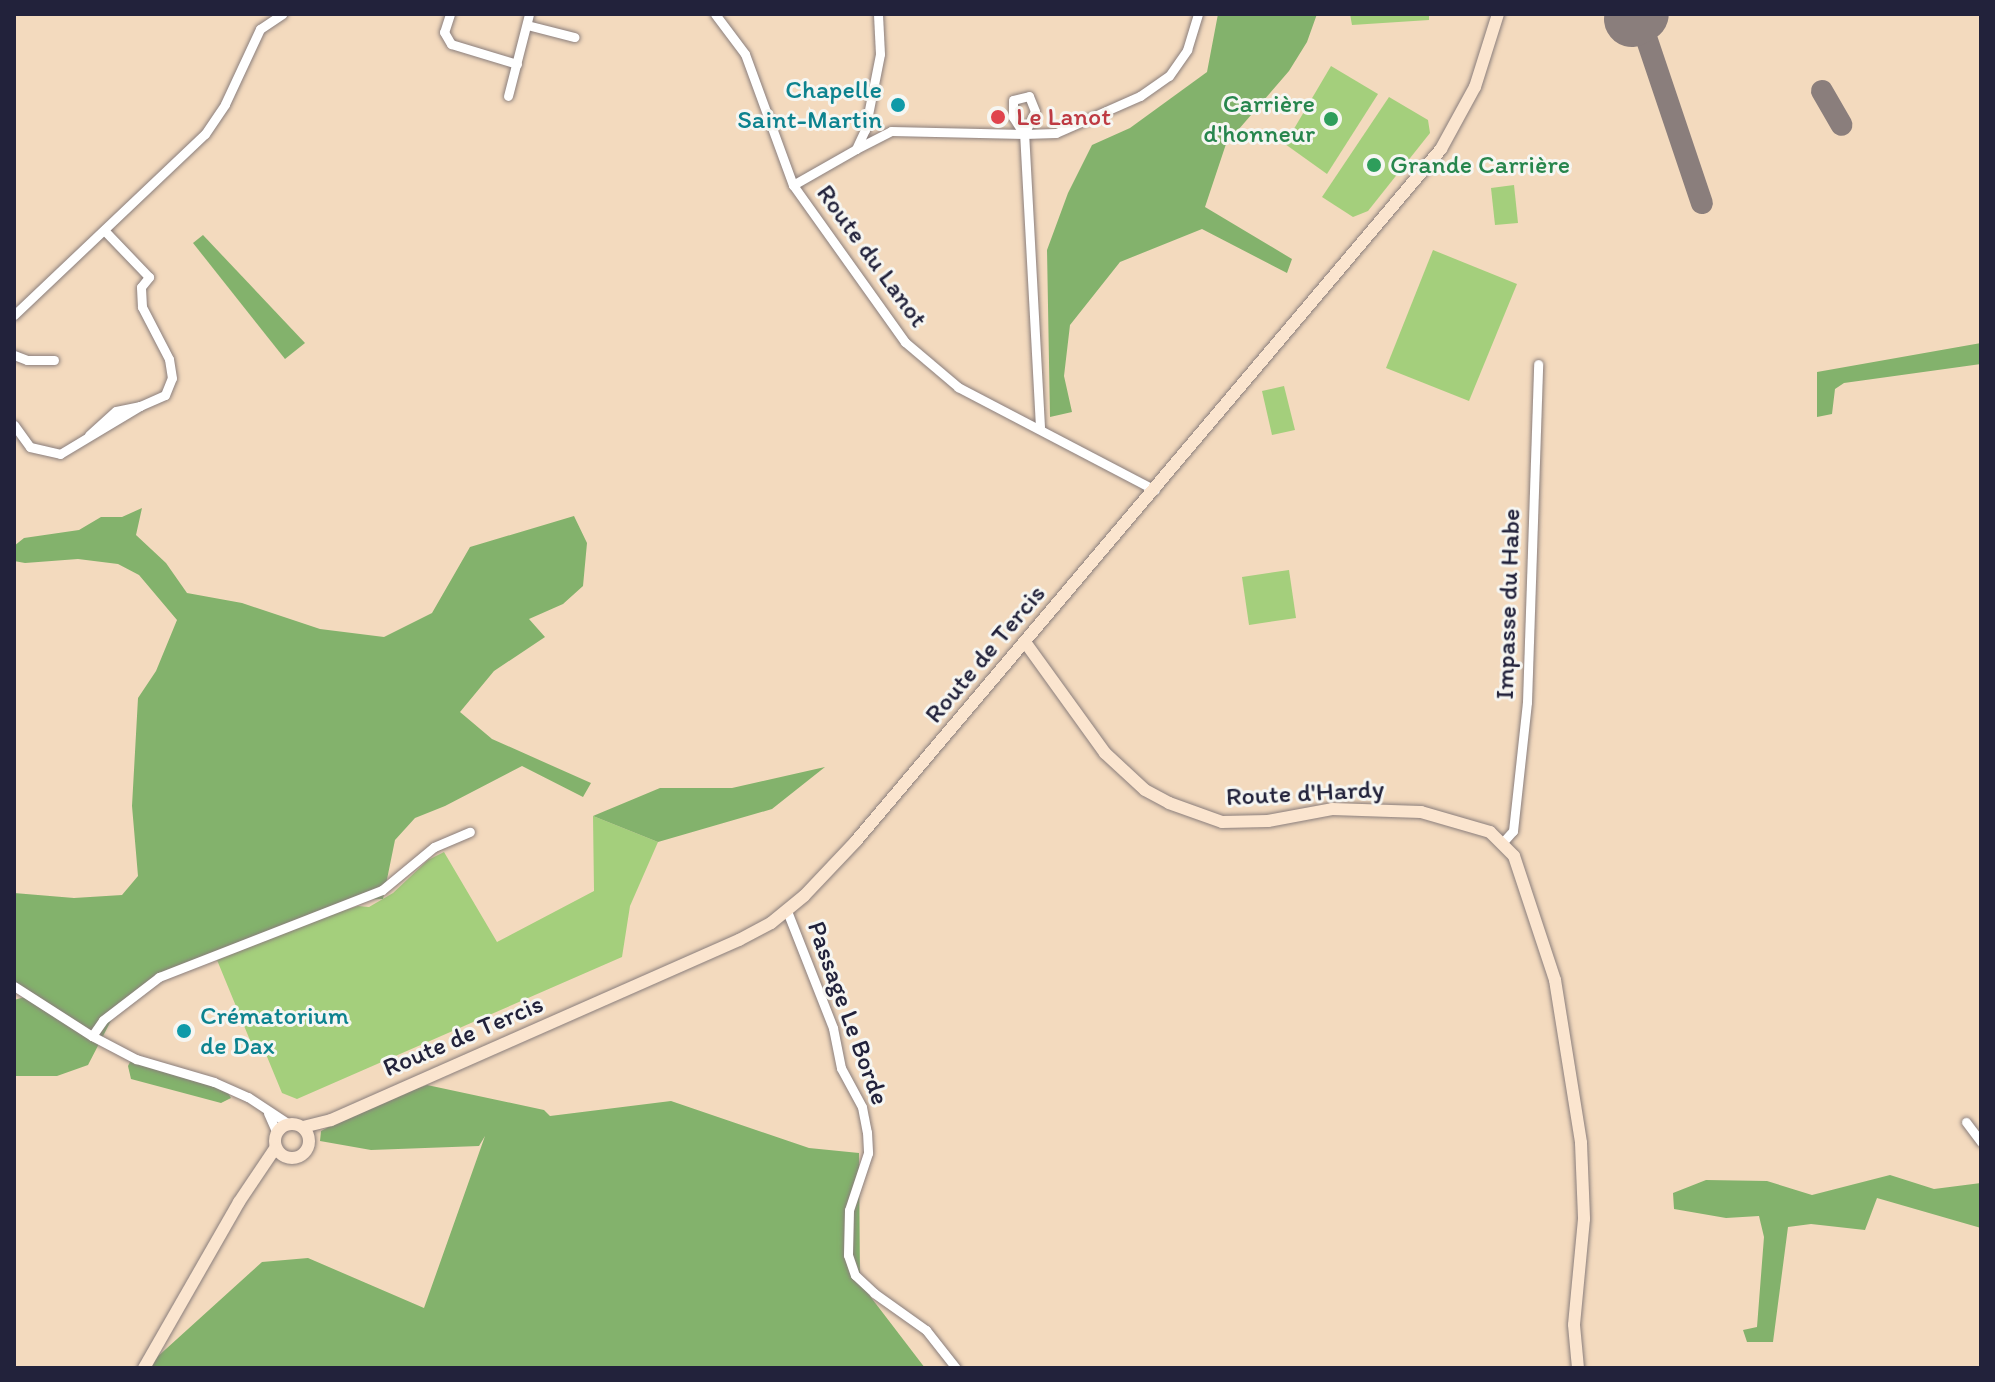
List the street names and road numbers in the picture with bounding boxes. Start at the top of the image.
street label: Route du Lanot [809,178,935,334]
street label: Impasse du Habe [1489,508,1527,700]
street label: Route de Tercis [919,579,1051,729]
street label: Route d'Hardy [1225,773,1385,813]
street label: Passage Le Borde [800,917,896,1109]
street label: Route de Tercis [379,989,547,1083]

